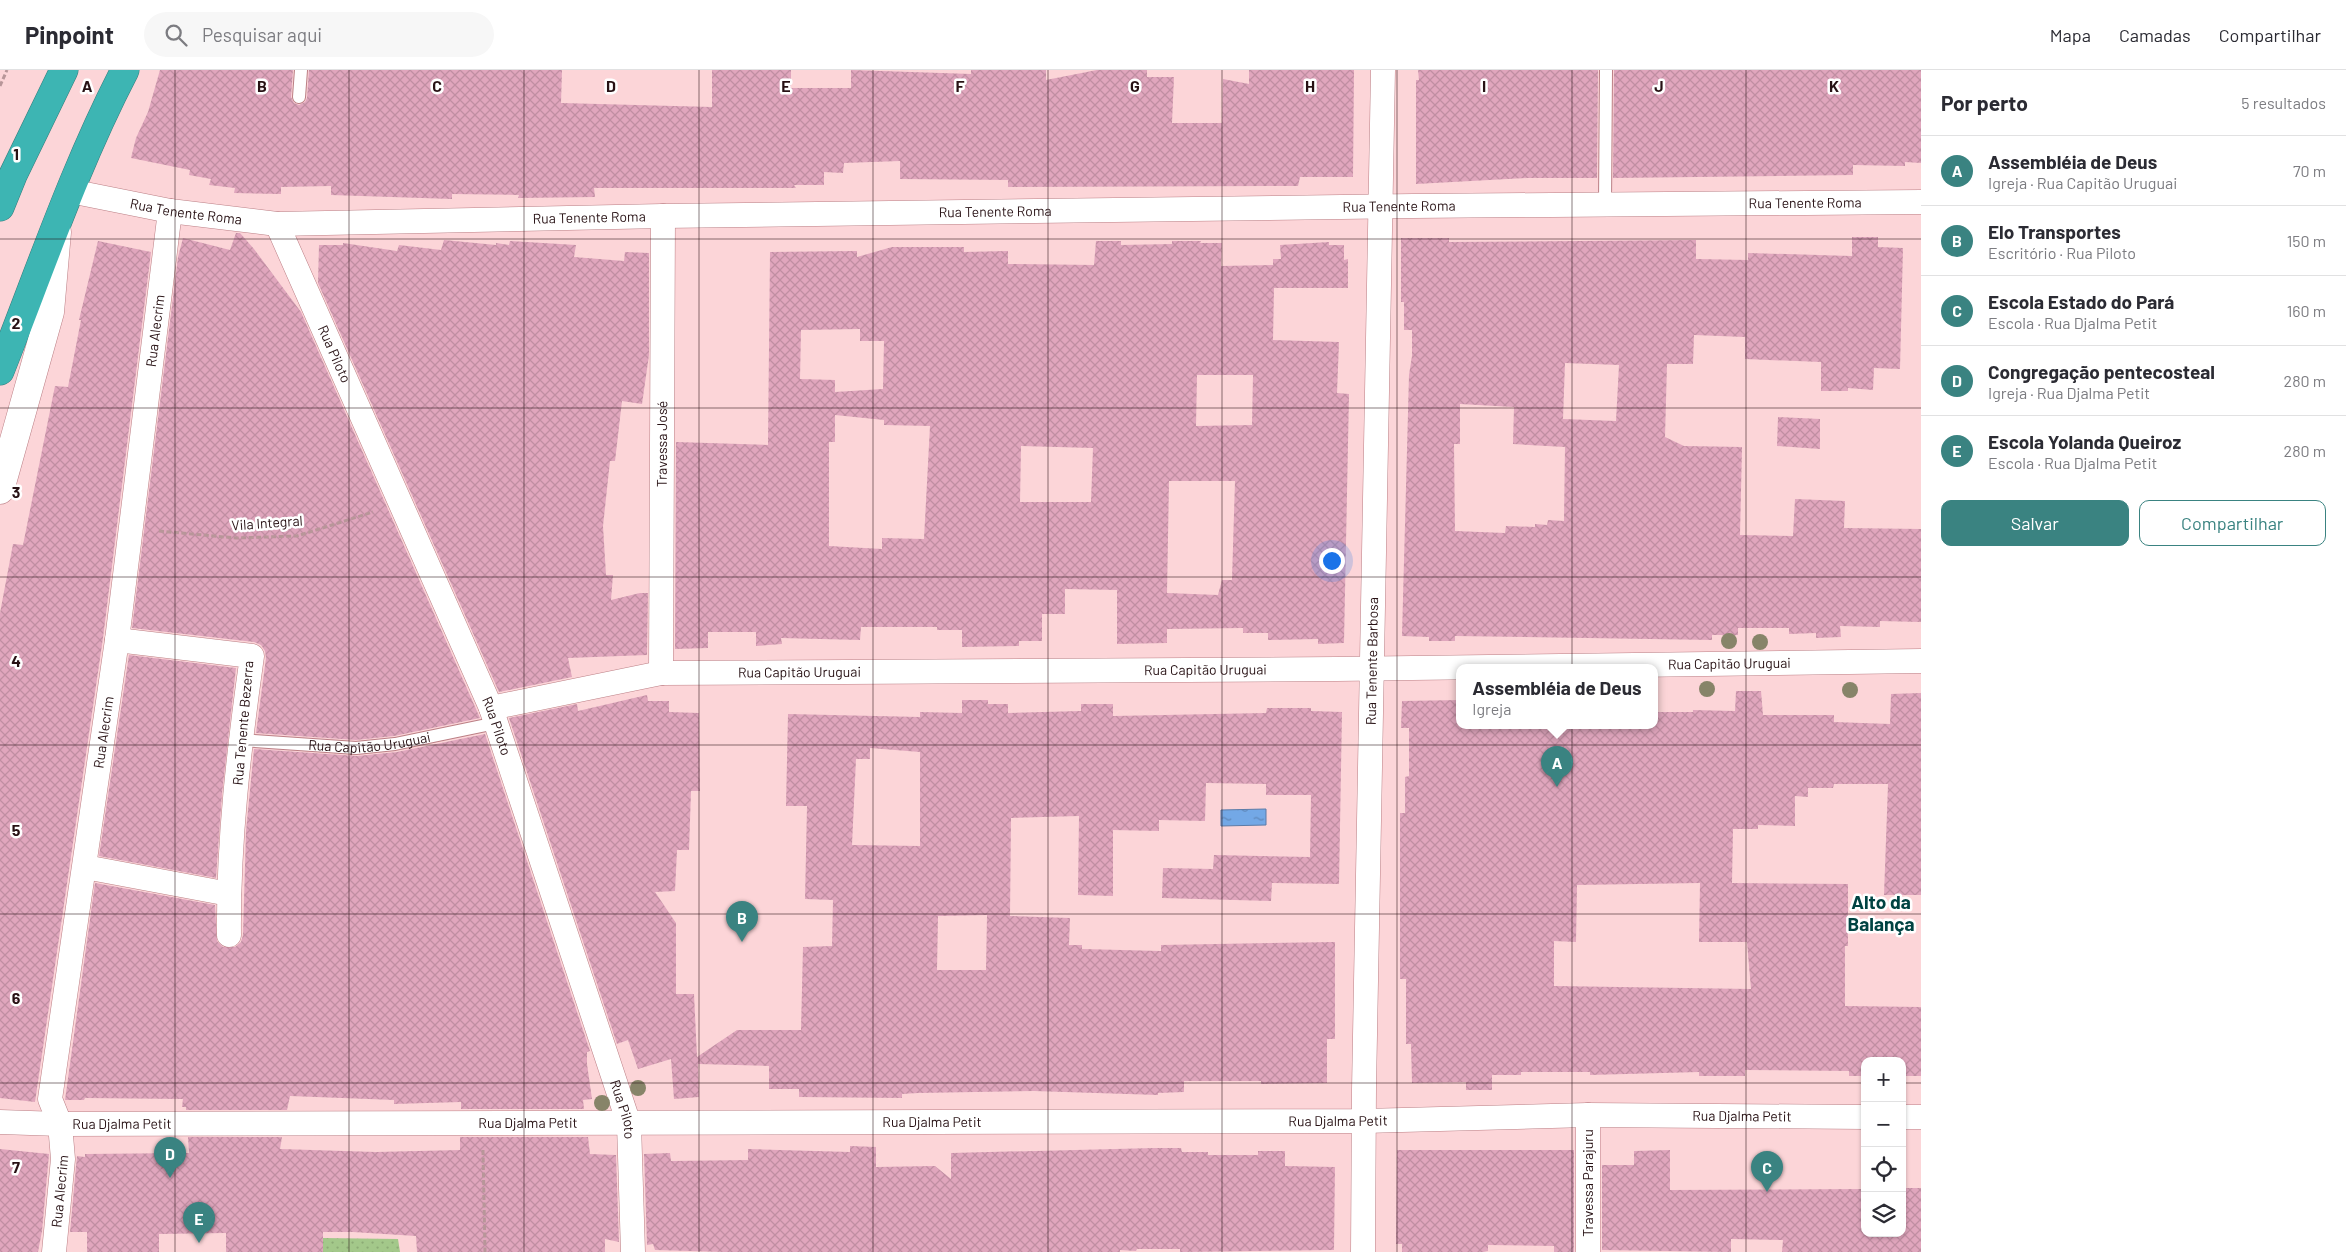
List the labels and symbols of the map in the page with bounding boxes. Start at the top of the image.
text: A [82,76,93,95]
text: B [257,76,267,95]
text: C [432,76,442,95]
text: D [606,76,616,95]
text: E [781,76,791,95]
text: F [956,76,965,95]
text: G [1130,76,1140,95]
text: H [1305,76,1315,95]
text: I [1482,76,1486,95]
text: J [1654,76,1664,95]
text: K [1829,76,1839,95]
text: 1 [13,144,19,163]
street label: Rua Tenente Roma [1748,193,1862,211]
street label: Rua Tenente Roma [129,194,243,228]
street label: Rua Tenente Roma [1342,197,1456,215]
street label: Rua Tenente Roma [938,202,1052,220]
street label: Rua Tenente Roma [532,207,646,227]
street label: Rua Alecrim [142,293,168,368]
text: 2 [12,313,21,332]
street label: Rua Piloto [315,322,355,385]
street label: Travessa José [653,401,670,487]
text: 3 [12,482,20,501]
street label: Vila Integral [231,512,303,533]
your location [1319,548,1345,574]
street label: Rua Tenente Barbosa [1362,597,1381,725]
text: 4 [11,651,21,670]
street label: Rua Capitão Uruguai [1668,654,1791,672]
street label: Rua Tenente Bezerra [229,660,256,786]
street label: Rua Capitão Uruguai [1144,660,1267,678]
street label: Rua Capitão Uruguai [738,663,861,681]
street label: Rua Piloto [479,694,515,757]
street label: Rua Alecrim [89,695,117,770]
street label: Rua Capitão Uruguai [308,728,432,756]
pin: A [1541,746,1573,787]
text: 5 [12,820,21,839]
district label: Alto da Balança [1848,890,1915,935]
pin: B [726,901,758,942]
text: 6 [12,988,21,1007]
street label: Rua Piloto [607,1077,638,1139]
street label: Rua Djalma Petit [1692,1107,1792,1124]
street label: Rua Djalma Petit [1288,1111,1388,1129]
street label: Rua Djalma Petit [882,1113,982,1130]
street label: Rua Djalma Petit [478,1114,578,1131]
street label: Rua Djalma Petit [72,1115,172,1132]
street label: Travessa Parajuru [1579,1129,1596,1237]
pin: D [154,1137,186,1178]
pin: C [1751,1151,1783,1192]
street label: Rua Alecrim [47,1154,71,1228]
text: 7 [12,1157,20,1176]
pin: E [183,1202,215,1243]

